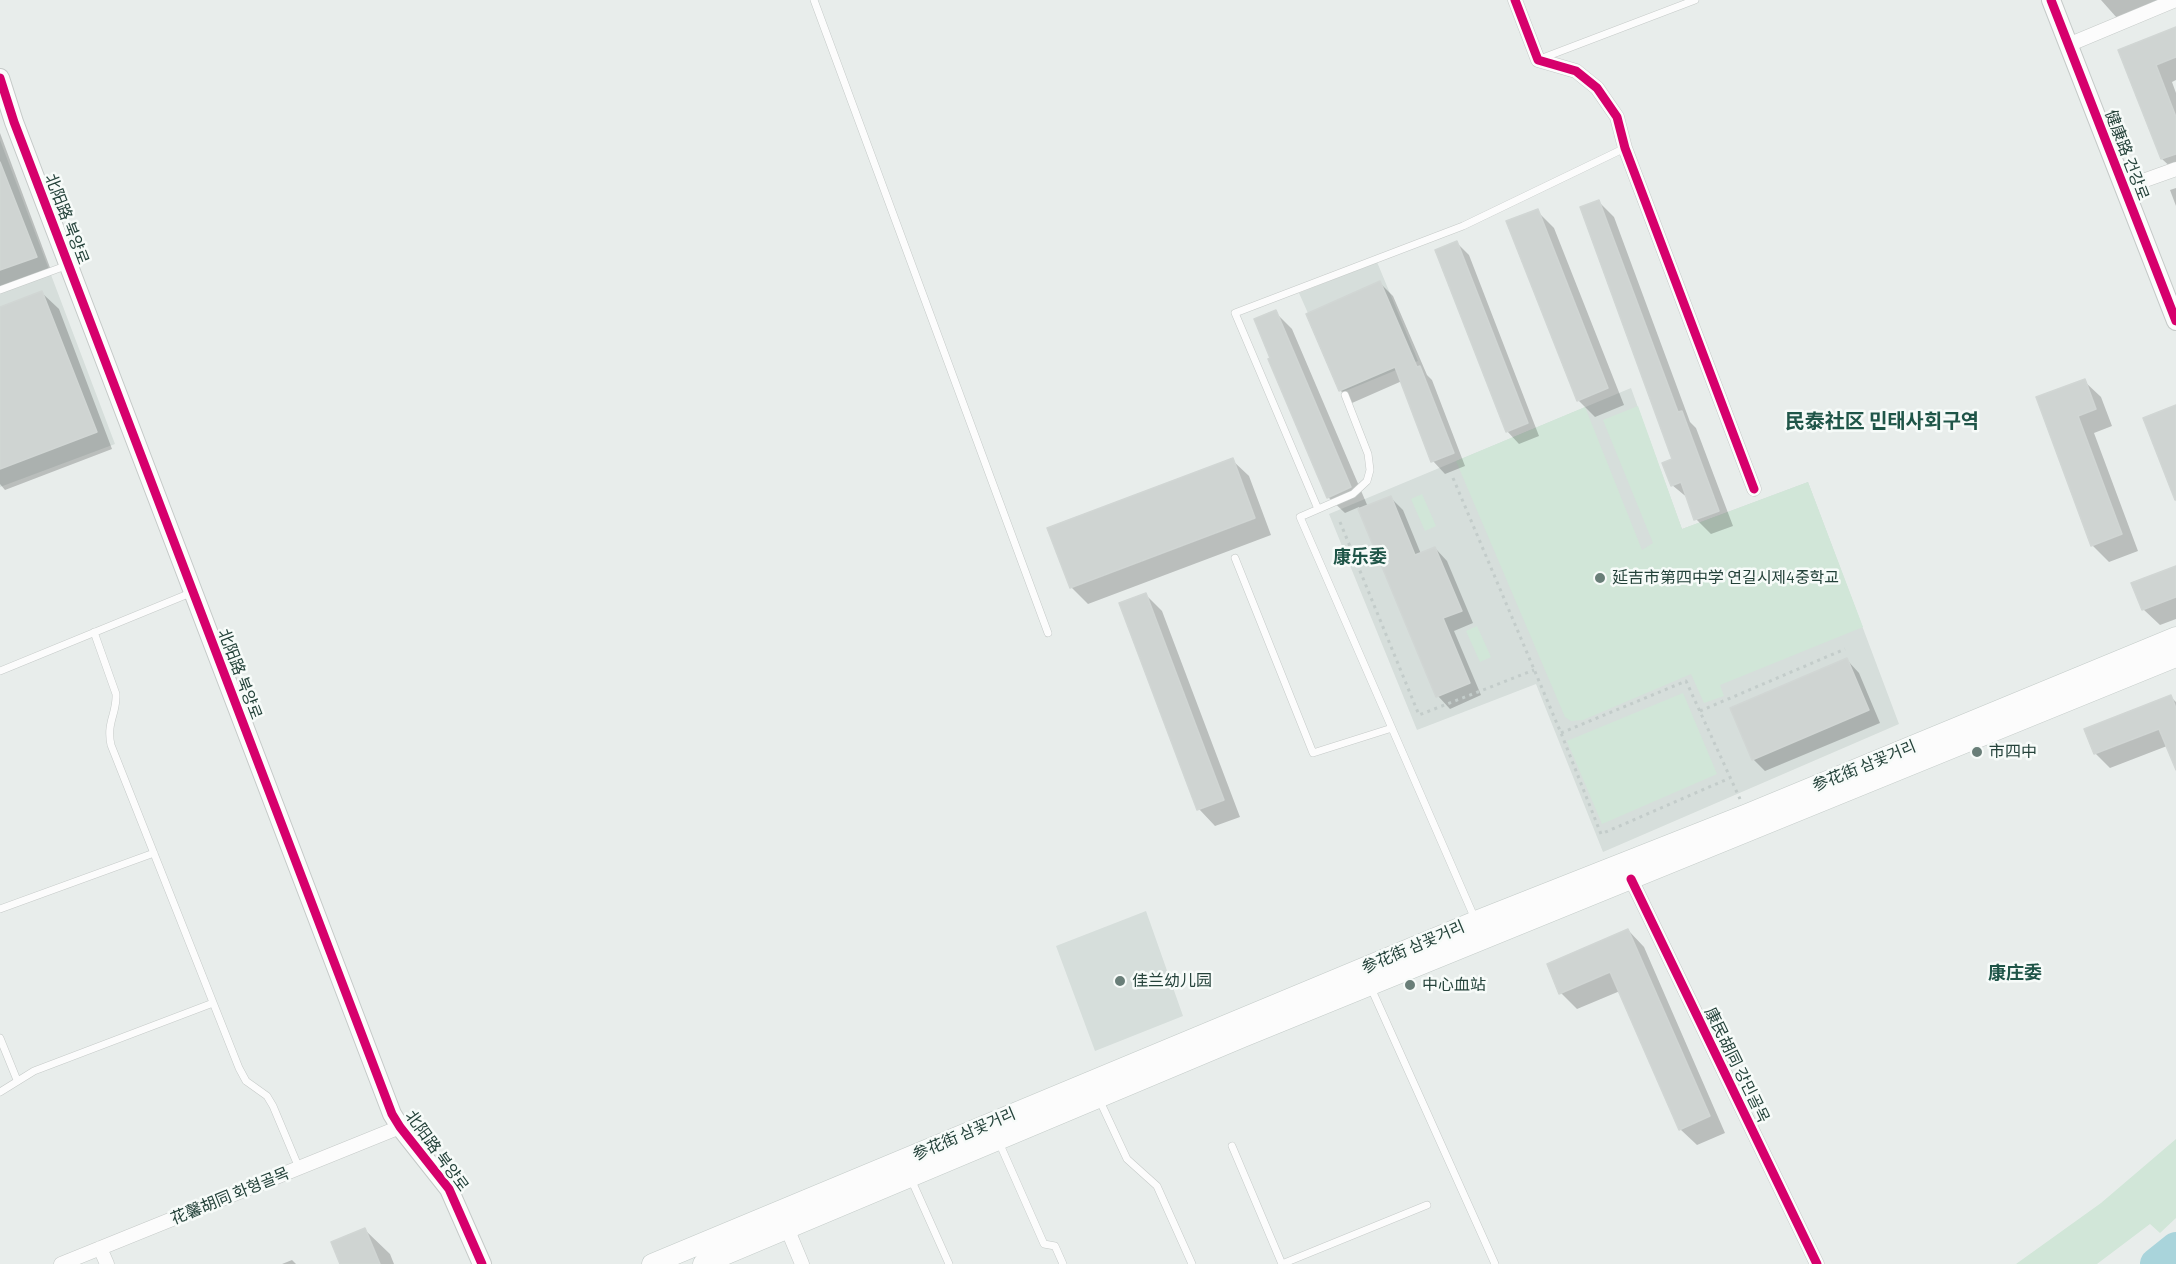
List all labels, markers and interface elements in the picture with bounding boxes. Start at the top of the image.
street label: 健康路 건강로 [2101,107,2153,203]
street label: 北阳路 북양로 [41,171,93,267]
district label: 民泰社区 민태사회구역 [1785,409,1979,433]
district label: 康乐委 [1333,546,1387,568]
place label: 延吉市第四中学 연길시제4중학교 [1612,568,1839,588]
marker: 延吉市第四中学 연길시제4중학교 [1593,571,1607,585]
street label: 北阳路 북양로 [214,626,266,722]
street label: 参花街 삼꽃거리 [1809,736,1919,796]
place label: 市四中 [1989,742,2037,762]
marker: 市四中 [1970,745,1984,759]
street label: 参花街 삼꽃거리 [1359,917,1467,977]
district label: 康庄委 [1988,962,2042,984]
place label: 佳兰幼儿园 [1132,971,1212,991]
marker: 佳兰幼儿园 [1113,974,1127,988]
place label: 中心血站 [1422,975,1486,995]
marker: 中心血站 [1403,978,1417,992]
street label: 康民胡同 강민골목 [1701,1004,1773,1126]
street label: 参花街 삼꽃거리 [910,1104,1018,1164]
street label: 北阳路 북양로 [401,1107,473,1195]
street label: 花馨胡同 화형골목 [168,1163,292,1229]

